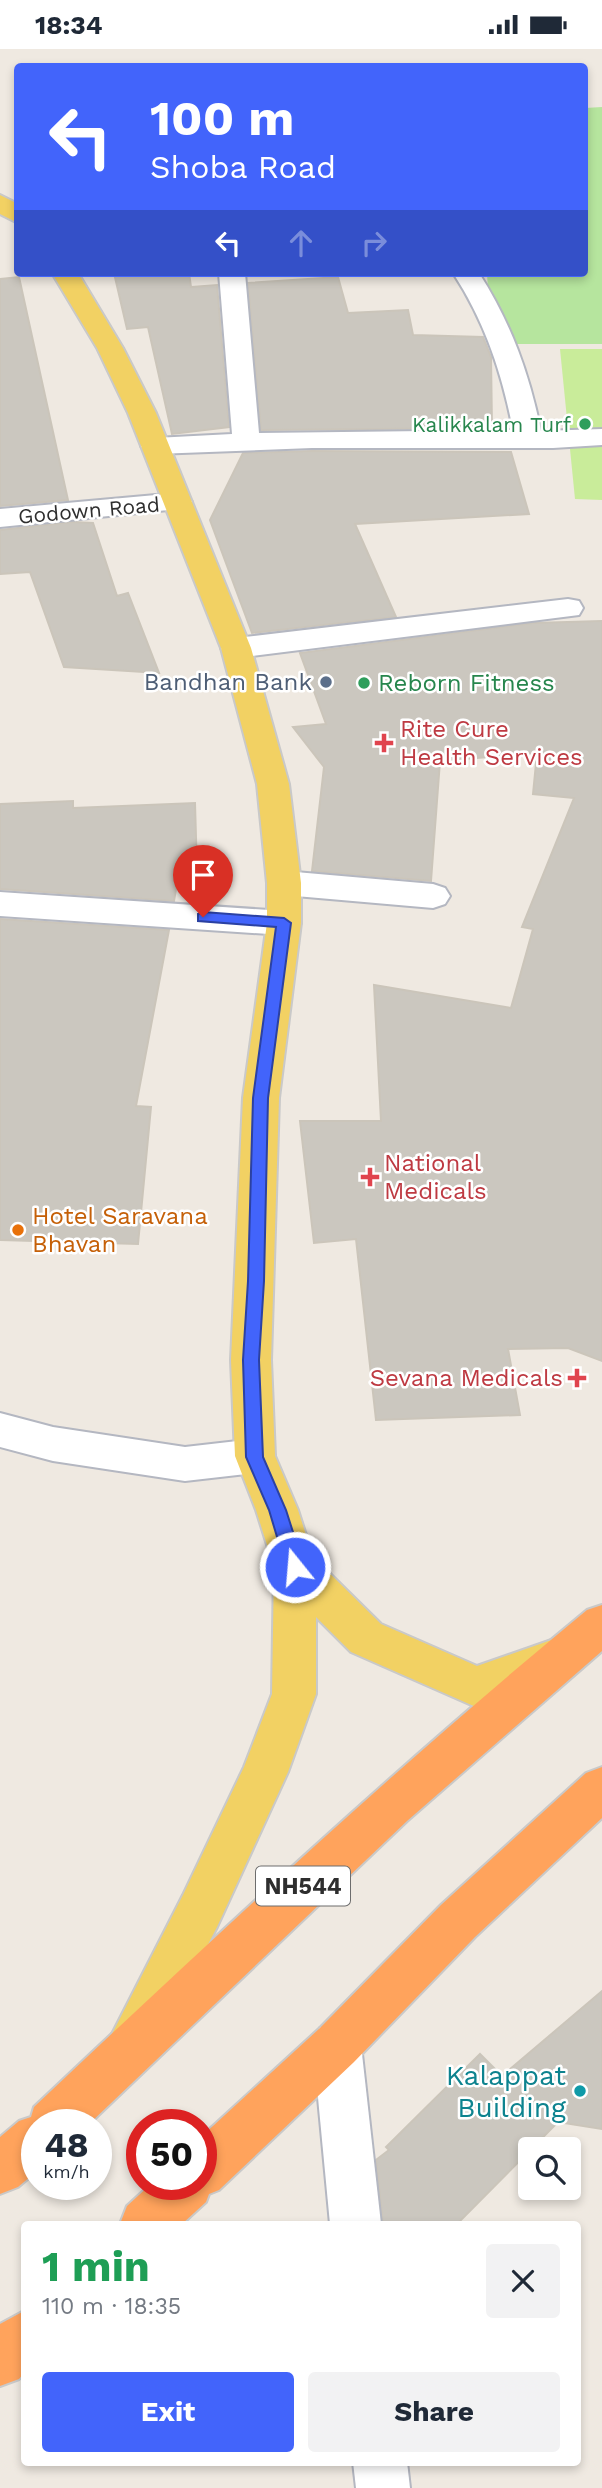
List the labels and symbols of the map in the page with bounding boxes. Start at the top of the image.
place label: Kalikkalam Turf [412,412,571,437]
marker: Kalikkalam Turf [577,416,593,432]
street label: Godown Road [17,491,161,529]
place label: Bandhan Bank [144,668,312,696]
place label: Reborn Fitness [378,669,555,697]
marker: Bandhan Bank [318,674,334,690]
marker: Reborn Fitness [356,675,372,691]
place label: Rite Cure Health Services [400,715,583,771]
marker: Rite Cure Health Services [374,733,394,753]
pin [173,845,233,917]
place label: National Medicals [384,1149,487,1205]
marker: National Medicals [362,1169,378,1185]
place label: Hotel Saravana Bhavan [32,1202,208,1258]
marker: Hotel Saravana Bhavan [10,1222,26,1238]
place label: Sevana Medicals [370,1364,563,1392]
marker: Sevana Medicals [569,1370,585,1386]
position arrow [258,1530,332,1604]
road number: NH544 [256,1867,350,1905]
place label: Kalappat Building [446,2059,566,2124]
marker: Kalappat Building [572,2083,588,2099]
speed limit sign: 50 [126,2109,217,2200]

